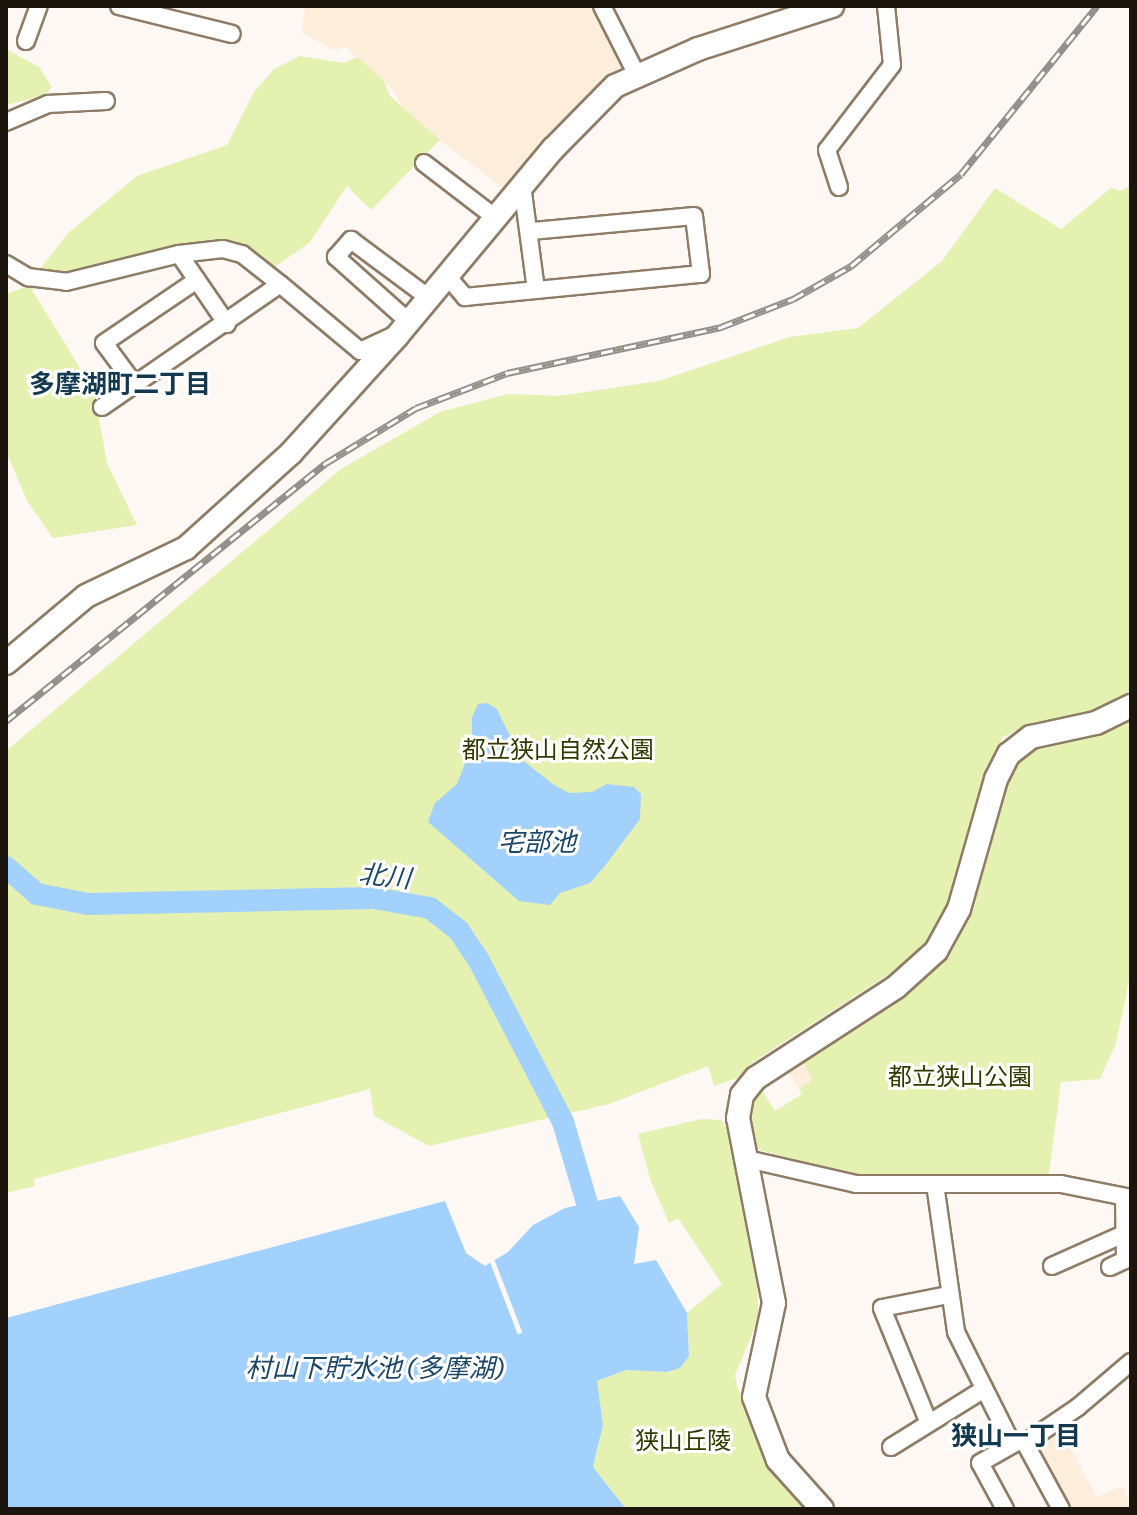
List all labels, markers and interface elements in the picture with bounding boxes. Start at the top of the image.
district label: 多摩湖町二丁目 [29,367,211,399]
park label: 都立狭山自然公園 [462,735,654,763]
water label: 宅部池 [498,825,576,857]
water label: 北川 [358,857,412,893]
park label: 都立狭山公園 [888,1062,1032,1090]
water label: 村山下貯水池 (多摩湖) [246,1351,504,1383]
district label: 狭山一丁目 [951,1419,1081,1451]
park label: 狭山丘陵 [635,1426,731,1454]

